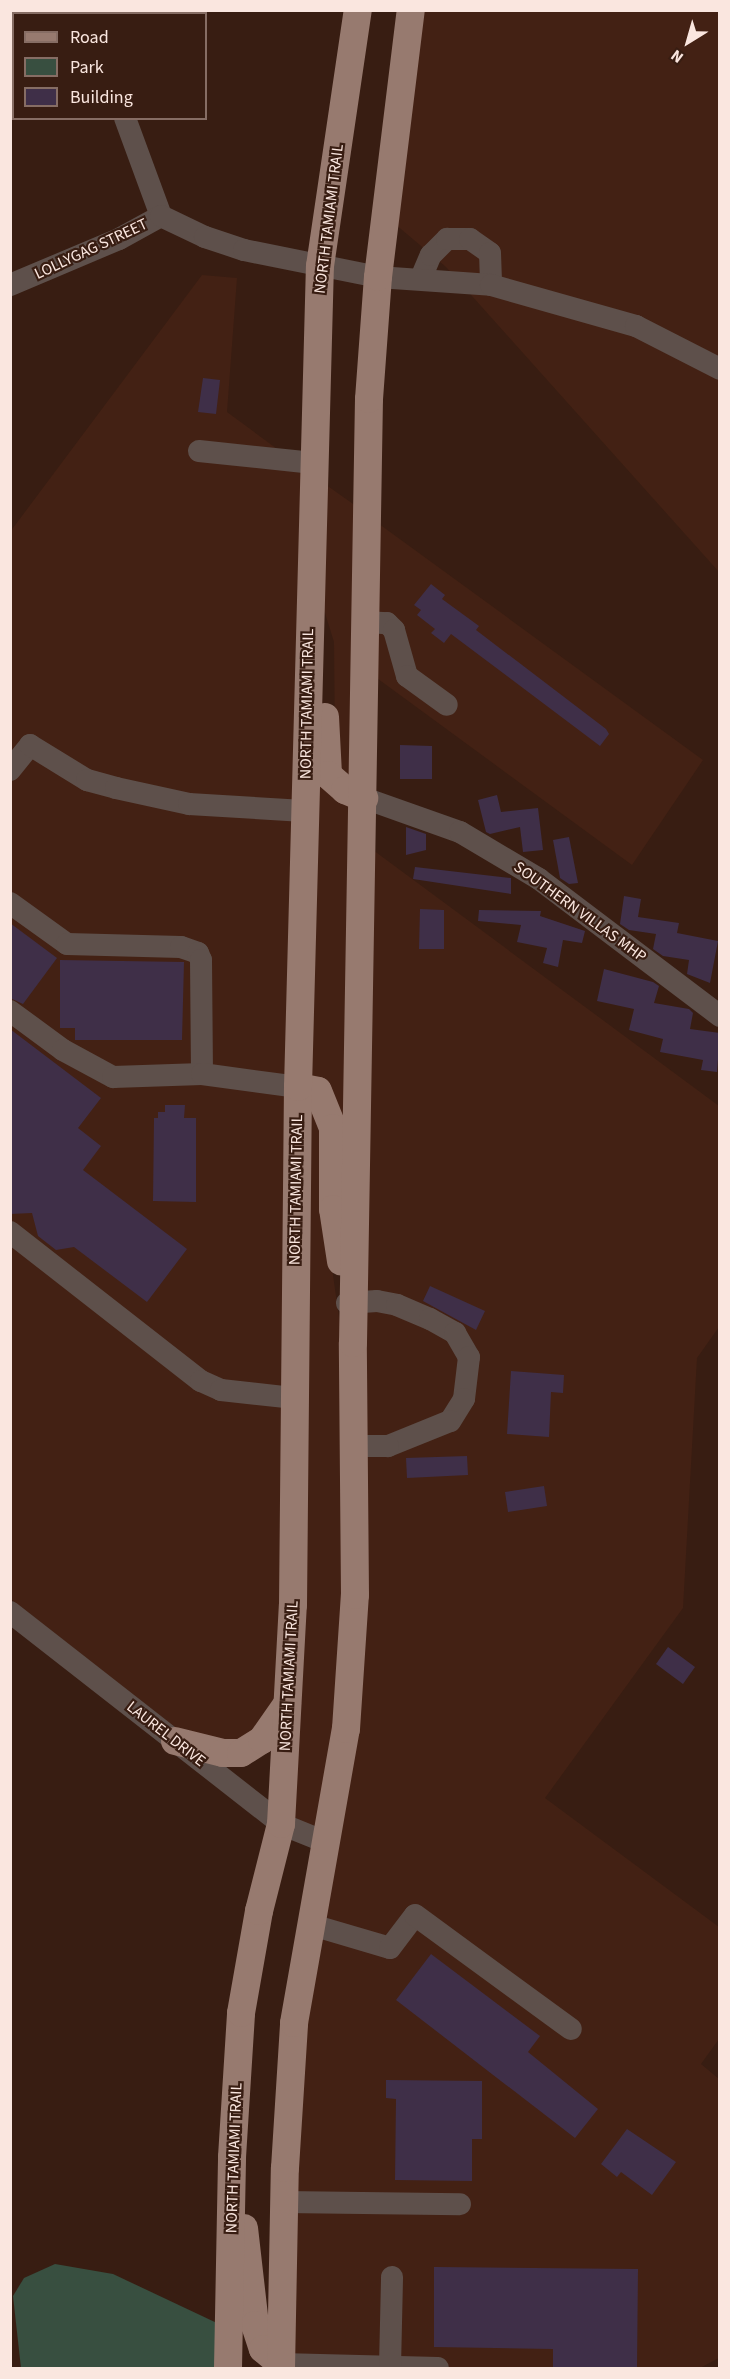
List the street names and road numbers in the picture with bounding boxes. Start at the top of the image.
street label: NORTH TAMIAMI TRAIL [310,143,348,295]
street label: LOLLYGAG STREET [31,214,151,284]
street label: NORTH TAMIAMI TRAIL [296,629,318,779]
street label: SOUTHERN VILLAS MHP [510,857,650,967]
street label: NORTH TAMIAMI TRAIL [285,1115,307,1265]
street label: NORTH TAMIAMI TRAIL [275,1600,303,1752]
street label: LAUREL DRIVE [123,1697,209,1771]
street label: NORTH TAMIAMI TRAIL [222,2082,246,2234]

